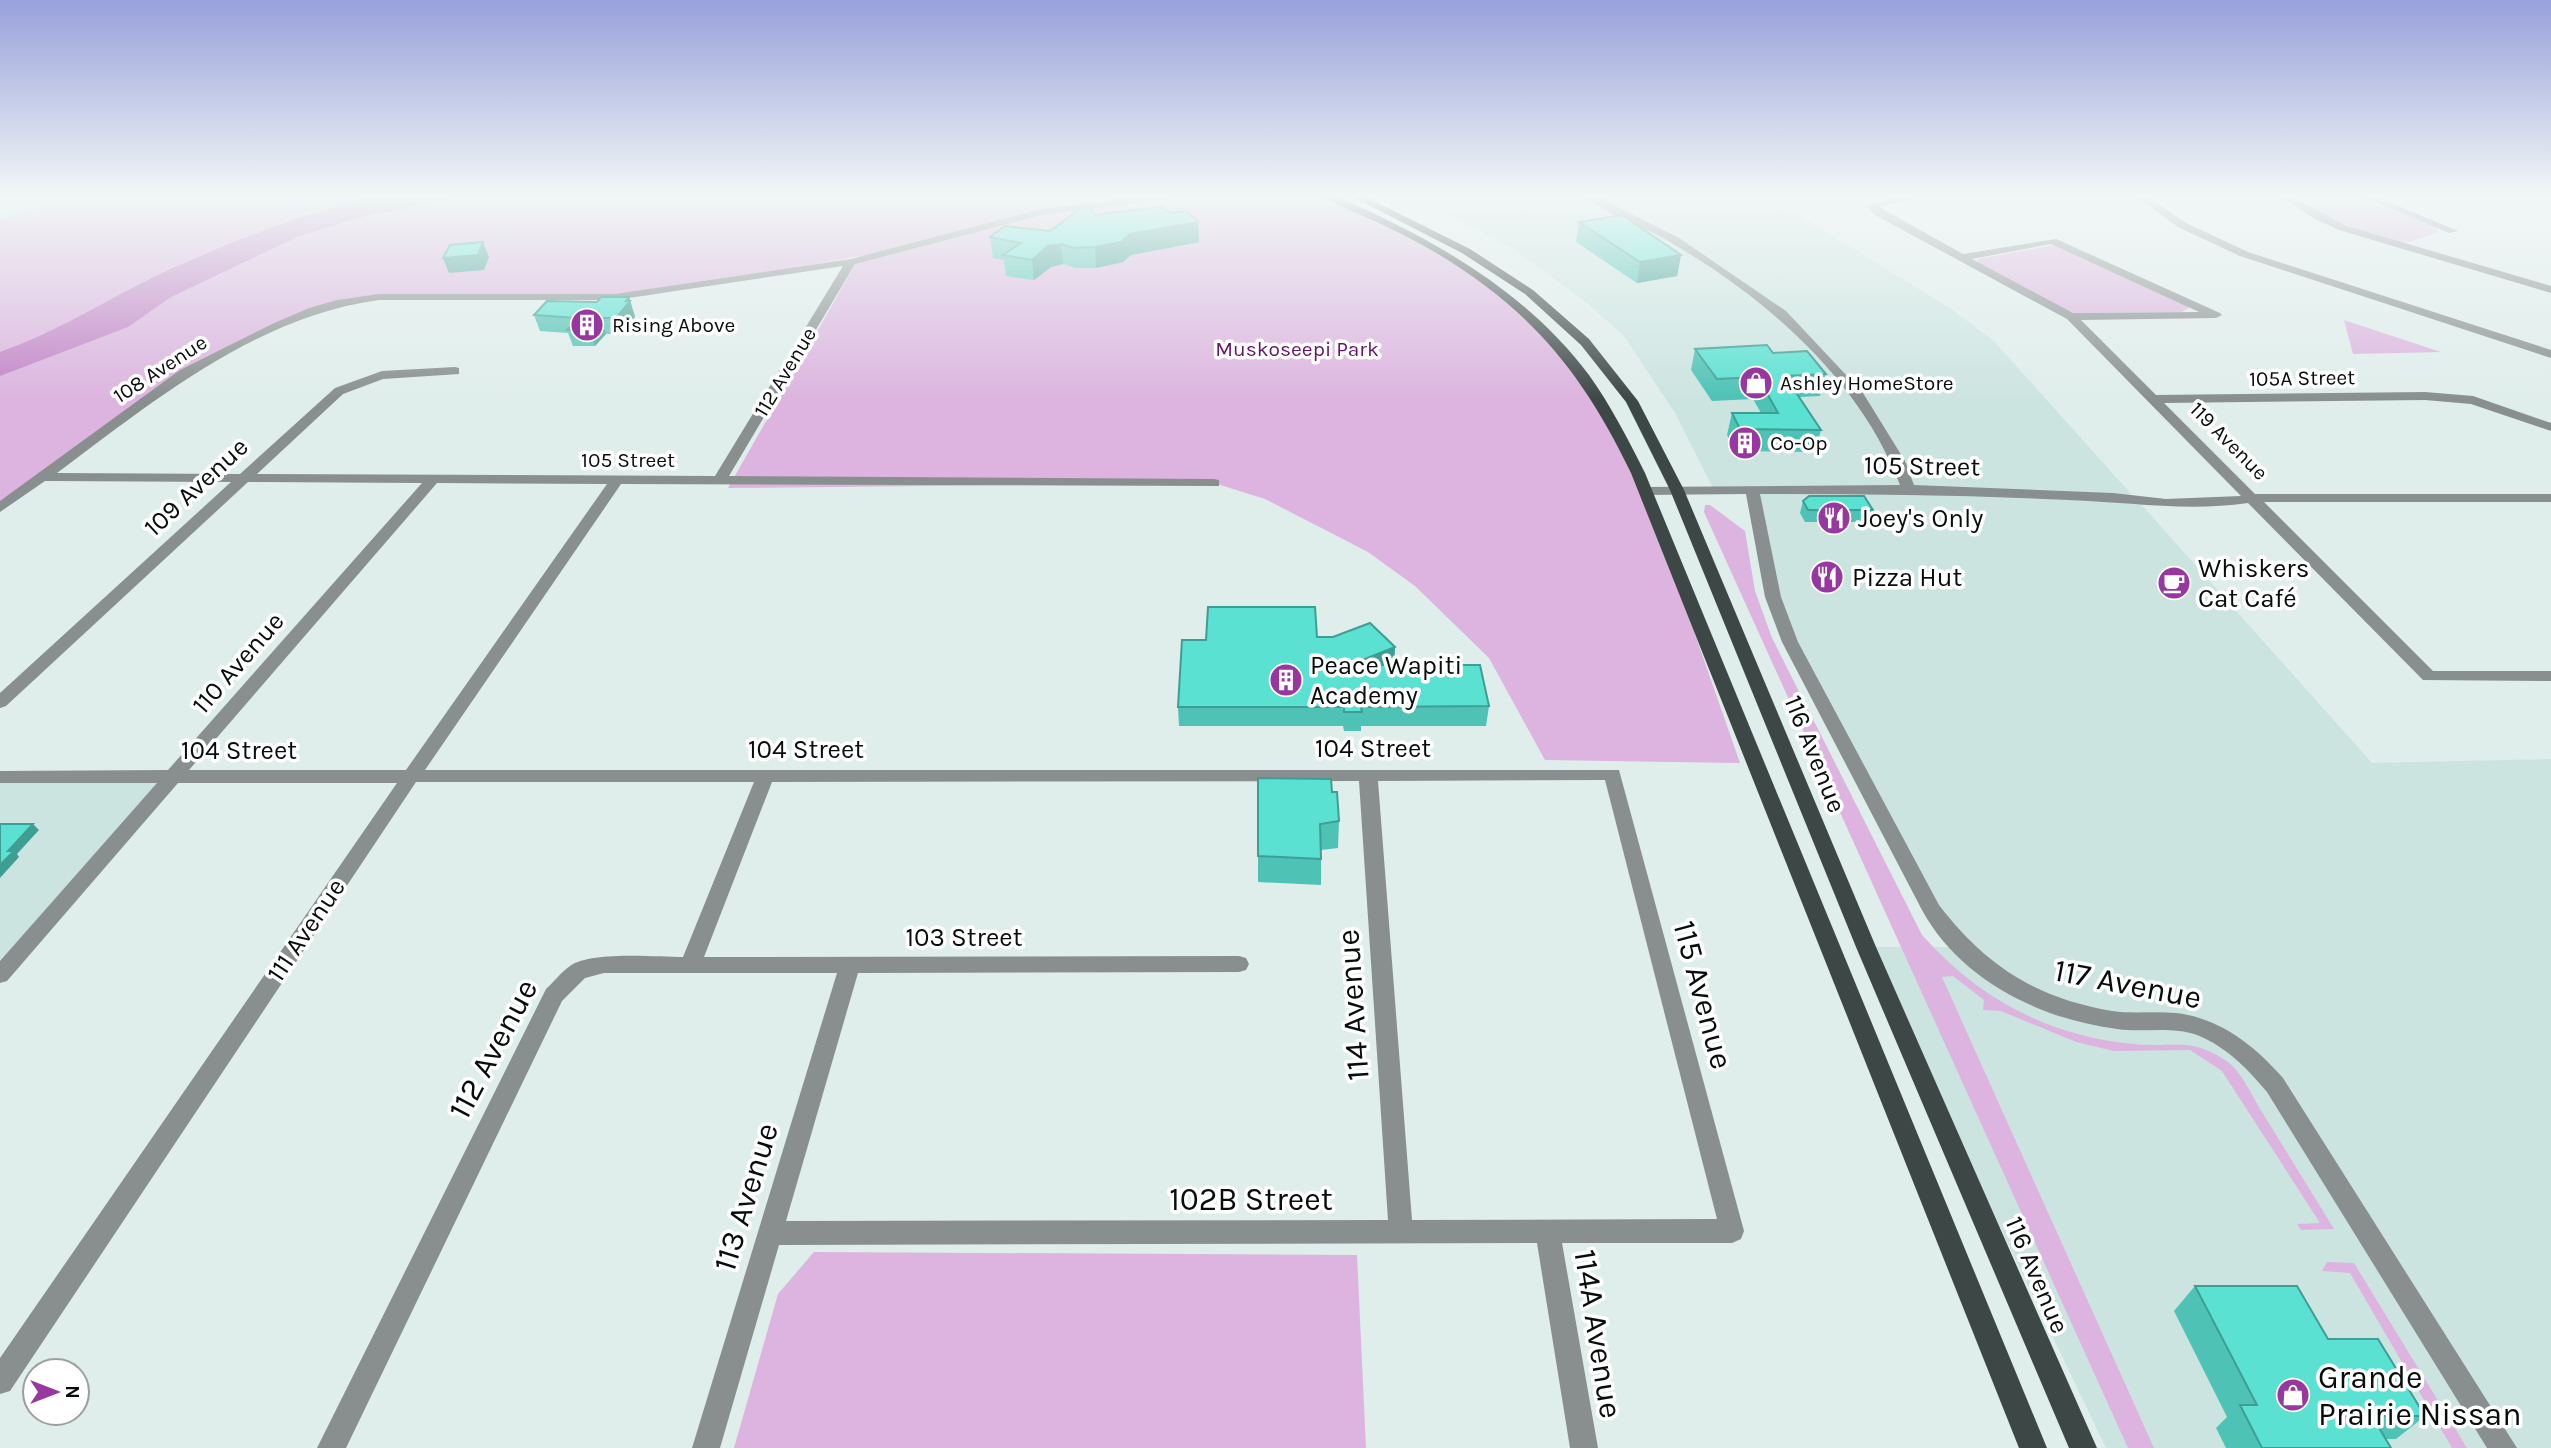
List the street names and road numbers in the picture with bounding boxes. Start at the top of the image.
street label: 112 Avenue [749,323,821,421]
street label: 108 Avenue [109,330,211,408]
street label: 105A Street [2249,365,2355,391]
street label: 119 Avenue [2185,397,2273,485]
street label: 109 Avenue [138,431,254,543]
street label: 105 Street [581,448,675,472]
street label: 105 Street [1864,449,1981,483]
street label: 110 Avenue [186,606,290,720]
street label: 116 Avenue [1777,691,1853,817]
street label: 104 Street [1315,733,1431,764]
street label: 104 Street [748,734,864,765]
street label: 104 Street [181,735,297,766]
street label: 111 Avenue [260,873,352,987]
street label: 115 Avenue [1665,917,1741,1073]
street label: 103 Street [906,922,1023,953]
street label: 114 Avenue [1329,928,1377,1082]
street label: 117 Avenue [2051,952,2205,1016]
street label: 112 Avenue [441,973,545,1125]
street label: 113 Avenue [706,1118,786,1276]
street label: 102B Street [1169,1181,1333,1218]
street label: 116 Avenue [1999,1212,2075,1338]
street label: 114A Avenue [1566,1247,1630,1421]

